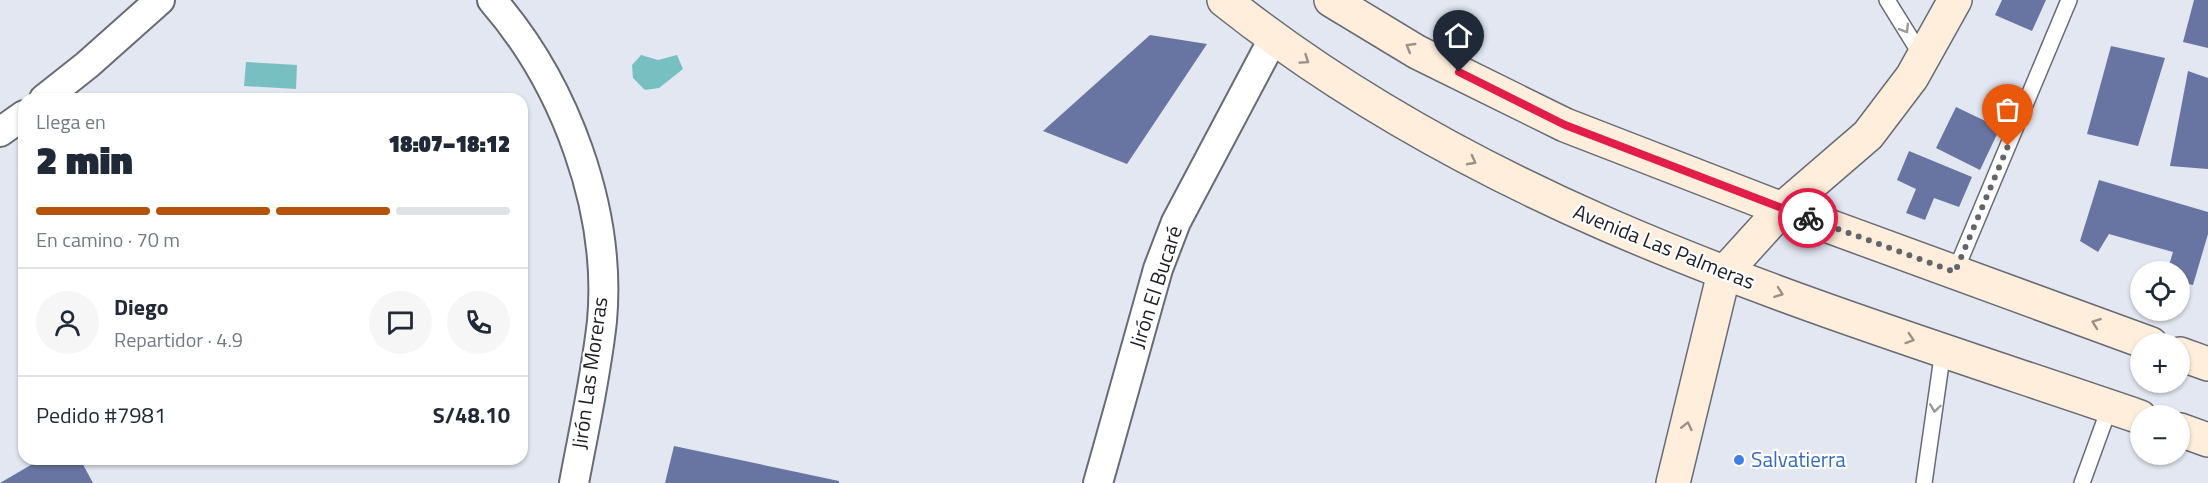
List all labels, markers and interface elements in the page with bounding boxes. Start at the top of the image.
pin [1433,10,1484,72]
icon: home [1442,19,1475,52]
one-way arrow [1898,22,1909,33]
one-way arrow [1406,43,1416,54]
one-way arrow [1298,53,1309,64]
pin [1982,84,2033,146]
icon: bag [1991,93,2024,126]
text: Llega en [36,106,106,137]
text: 18:07–18:12 [388,127,510,161]
text: 2 min [36,130,133,189]
one-way arrow [1465,154,1476,165]
courier [1778,188,1838,248]
street label: Avenida Las Palmeras [1569,195,1760,297]
icon: bike [1792,202,1825,235]
street label: Jirón El Bucaré [1120,221,1190,352]
text: En camino · 70 m [36,224,180,255]
map controls [2130,261,2190,465]
button: locate [2130,261,2190,321]
one-way arrow [1773,286,1784,299]
text: Diego [114,290,168,324]
button: person [36,291,99,354]
button: chat [369,291,432,354]
button: phone [447,291,510,354]
street label: Jirón Las Moreras [562,295,616,451]
one-way arrow [2091,318,2102,331]
text: Repartidor · 4.9 [114,324,243,355]
one-way arrow [1905,332,1915,345]
button: + [2130,333,2190,393]
text: Pedido #7981 [36,398,166,432]
text: S/48.10 [433,398,510,432]
one-way arrow [1929,403,1941,413]
button: − [2130,405,2190,465]
one-way arrow [1679,421,1692,431]
place label: Salvatierra [1751,443,1846,475]
marker: Salvatierra [1732,453,1746,467]

